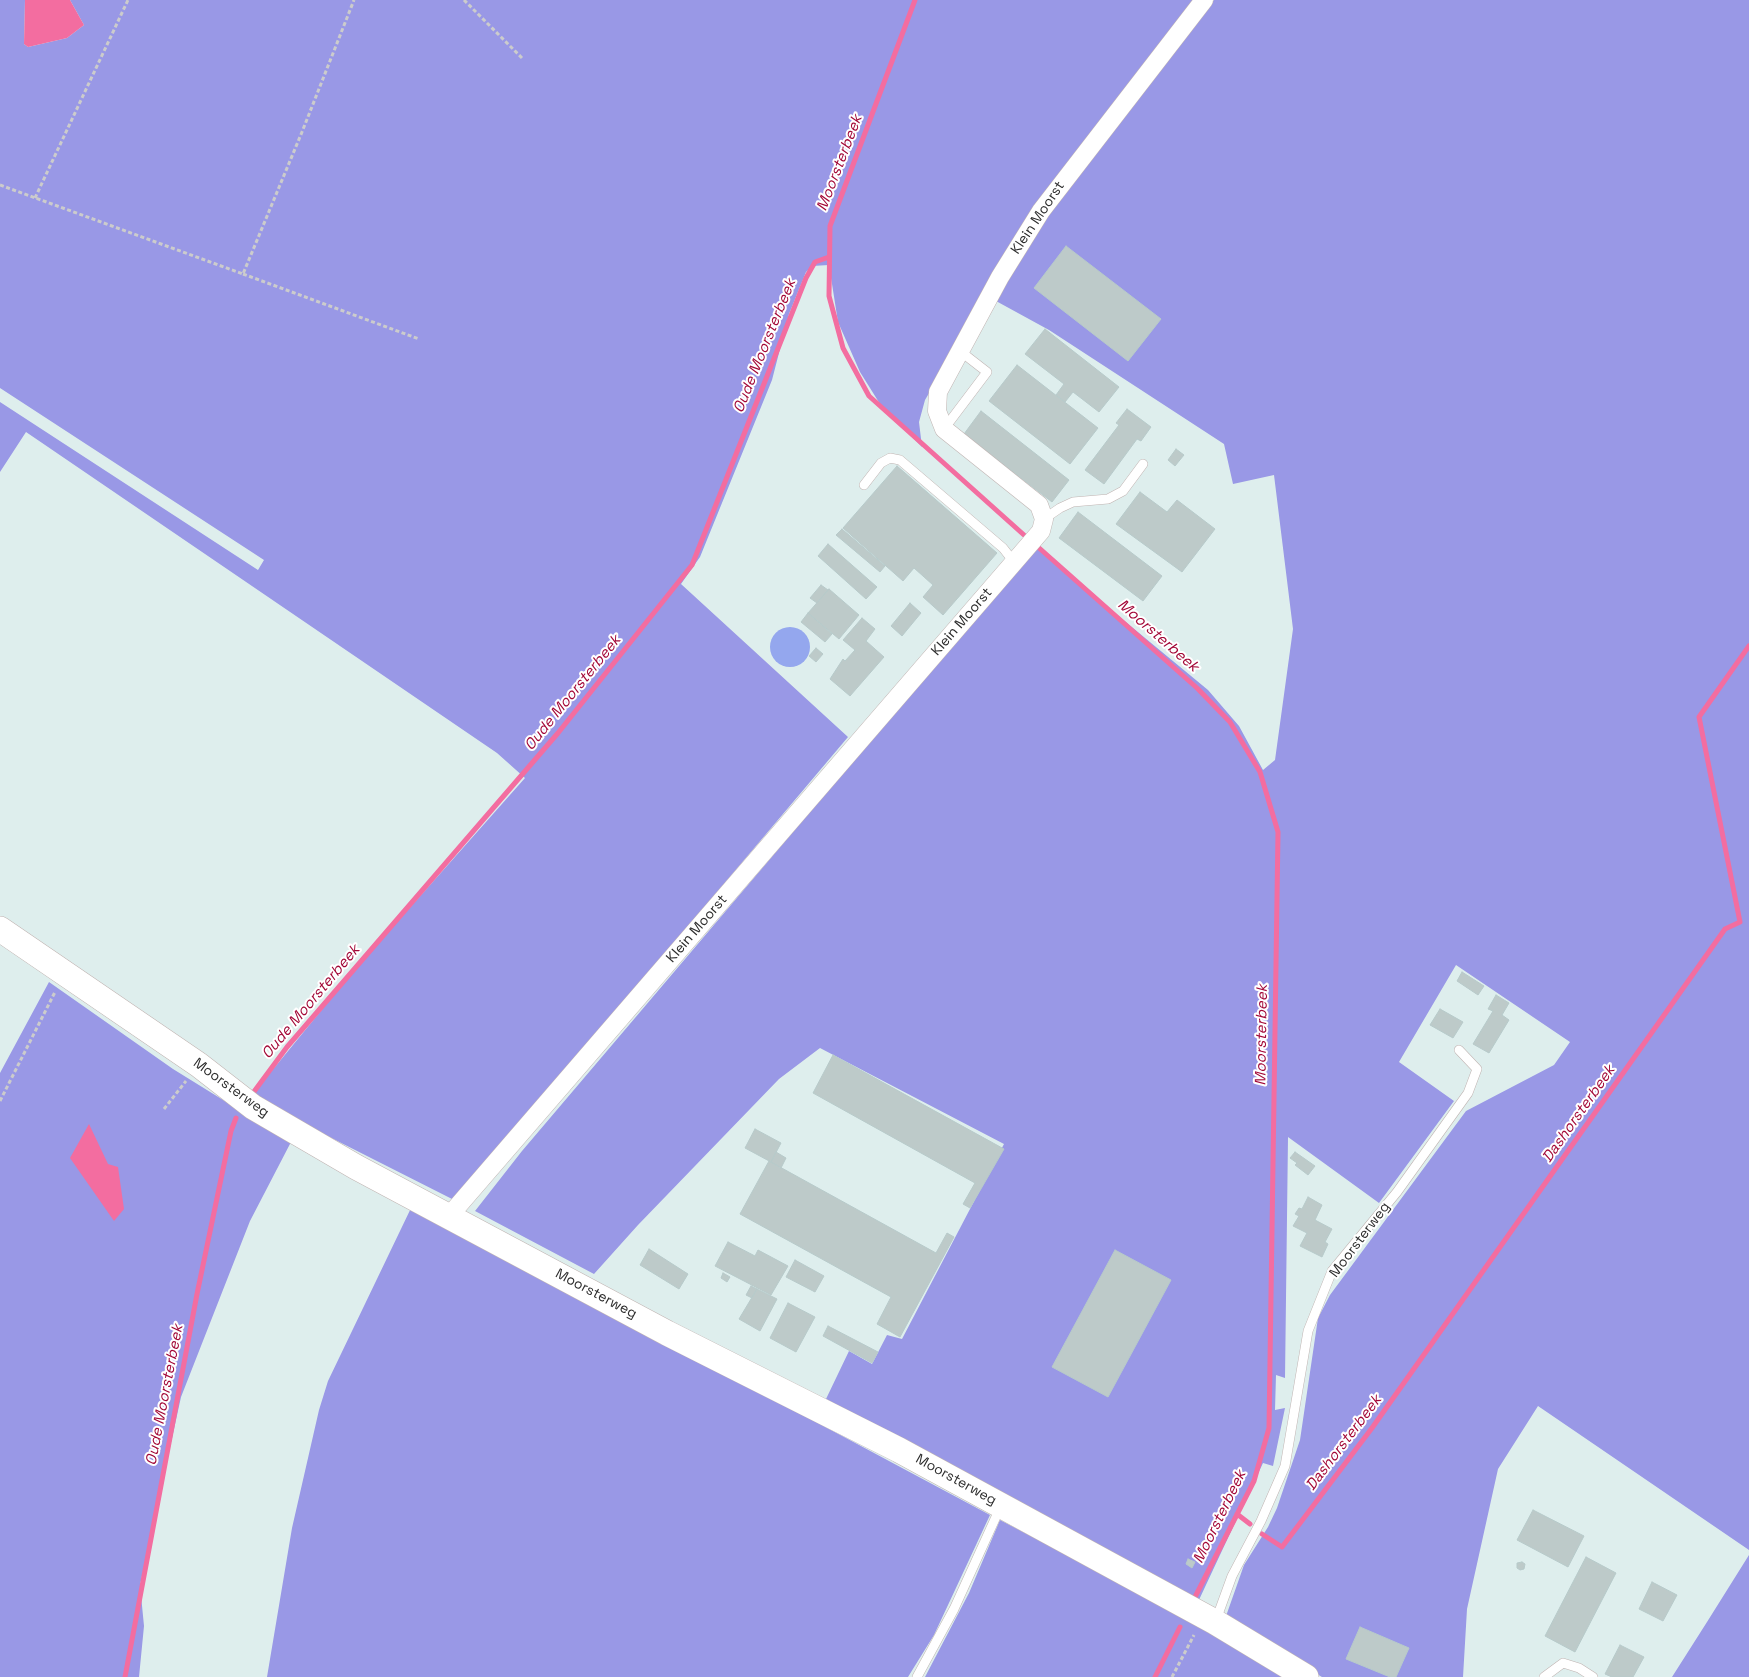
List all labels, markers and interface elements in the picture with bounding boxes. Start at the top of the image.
water label: Moorsterbeek [813,112,867,214]
street label: Klein Moorst [1008,178,1068,258]
water label: Oude Moorsterbeek [730,276,800,416]
street label: Klein Moorst [928,585,996,659]
water label: Moorsterbeek [1114,596,1202,676]
water label: Oude Moorsterbeek [521,632,625,754]
street label: Klein Moorst [663,892,731,966]
water label: Oude Moorsterbeek [258,941,364,1063]
water label: Moorsterbeek [1252,984,1272,1086]
street label: Moorsterweg [190,1055,272,1121]
water label: Dashorsterbeek [1539,1062,1619,1166]
street label: Moorsterweg [1326,1199,1394,1281]
street label: Moorsterweg [552,1265,640,1323]
water label: Oude Moorsterbeek [143,1323,187,1467]
water label: Dashorsterbeek [1302,1392,1386,1494]
street label: Moorsterweg [913,1451,999,1509]
water label: Moorsterbeek [1190,1467,1250,1567]

